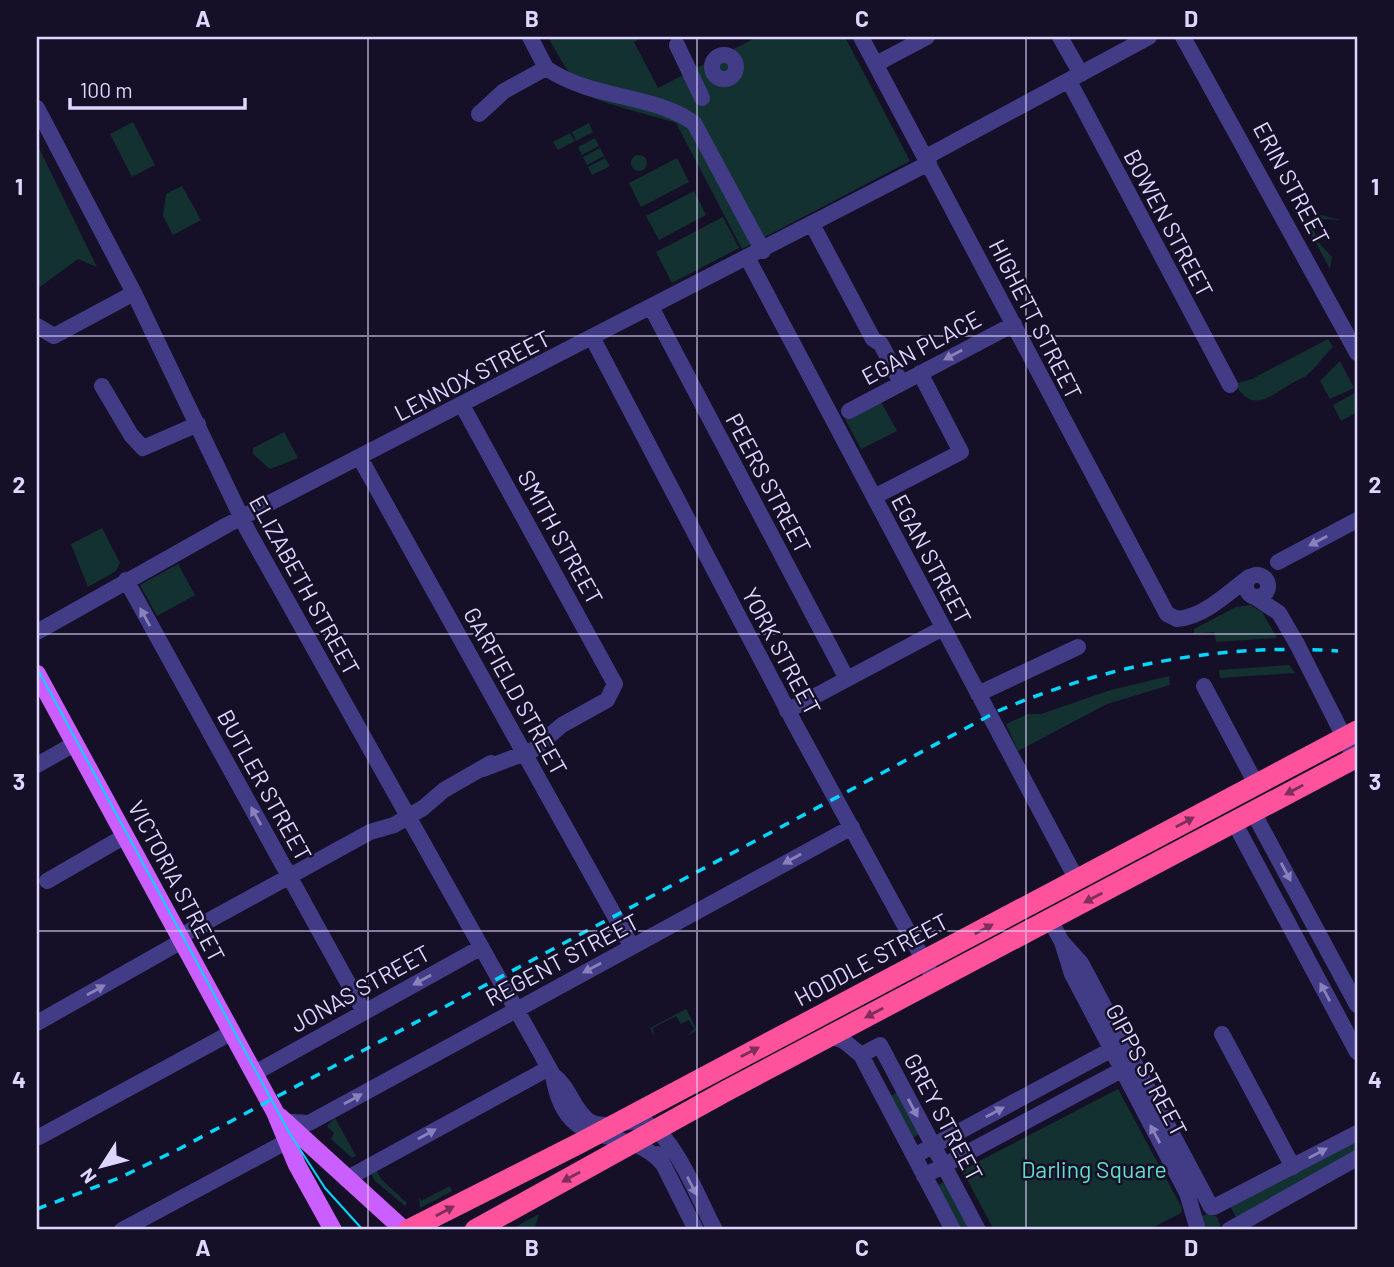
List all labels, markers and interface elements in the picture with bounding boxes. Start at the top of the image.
text: A [195,4,211,32]
text: B [525,4,539,32]
text: C [855,4,869,32]
text: D [1184,4,1198,32]
scale bar [70,66,245,110]
text: 100 m [80,77,133,102]
street label: ERIN STREET [1248,117,1336,249]
street label: BOWEN STREET [1118,144,1220,302]
text: 1 [15,172,23,200]
text: 1 [1371,172,1379,200]
street label: HIGHETT STREET [984,234,1088,404]
street label: EGAN PLACE [856,304,986,390]
street label: LENNOX STREET [389,324,555,426]
one-way arrow [943,349,963,360]
street label: PEERS STREET [720,408,818,558]
street label: SMITH STREET [512,465,610,609]
text: 2 [13,470,25,498]
text: 2 [1369,470,1381,498]
street label: EGAN STREET [886,489,978,629]
street label: ELIZABETH STREET [244,490,366,680]
one-way arrow [1308,536,1328,547]
street label: YORK STREET [737,582,827,720]
street label: GARFIELD STREET [458,602,574,780]
one-way arrow [140,607,151,627]
street label: BUTLER STREET [212,704,318,866]
text: 3 [13,767,25,795]
text: 3 [1369,767,1381,795]
one-way arrow [1284,785,1304,796]
street label: VICTORIA STREET [123,795,231,967]
one-way arrow [250,806,262,826]
one-way arrow [1175,816,1195,828]
one-way arrow [783,853,802,865]
one-way arrow [1280,862,1291,882]
one-way arrow [1083,891,1103,903]
street label: REGENT STREET [480,907,644,1011]
street label: HODDLE STREET [789,907,953,1011]
one-way arrow [974,924,994,935]
street label: JONAS STREET [285,938,435,1038]
one-way arrow [583,962,602,974]
one-way arrow [412,974,432,986]
one-way arrow [1319,982,1331,1002]
one-way arrow [87,984,106,996]
street label: GIPPS STREET [1100,999,1194,1141]
one-way arrow [864,1008,884,1019]
one-way arrow [740,1046,760,1057]
street label: GREY STREET [899,1048,989,1186]
text: 4 [12,1065,26,1093]
text: 4 [1368,1065,1382,1093]
one-way arrow [343,1093,363,1105]
one-way arrow [907,1098,919,1118]
one-way arrow [985,1106,1005,1118]
one-way arrow [1150,1123,1162,1143]
one-way arrow [418,1128,437,1140]
north arrow [66,1130,136,1200]
one-way arrow [1308,1148,1328,1159]
park label: Darling Square [1021,1155,1167,1183]
text: N [75,1164,101,1188]
one-way arrow [561,1171,581,1183]
one-way arrow [685,1177,697,1197]
one-way arrow [435,1205,454,1217]
text: A [195,1233,211,1261]
text: B [525,1233,539,1261]
text: C [855,1233,869,1261]
text: D [1184,1233,1198,1261]

